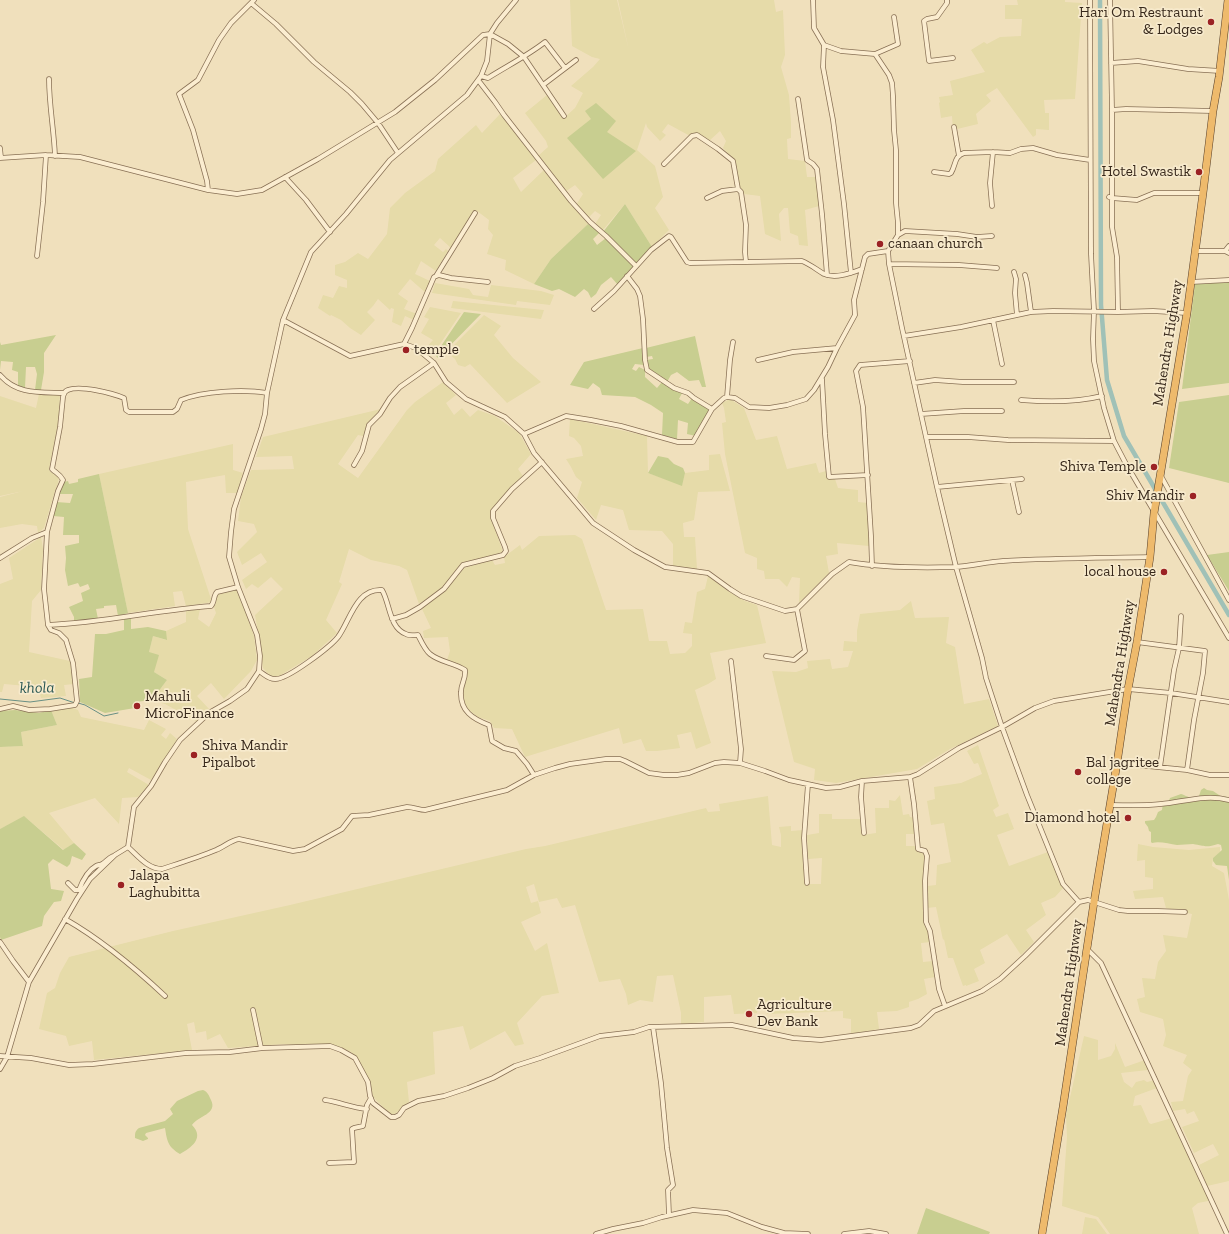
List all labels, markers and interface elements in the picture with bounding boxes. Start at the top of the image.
place label: Hari Om Restraunt & Lodges [1079,4,1203,39]
marker: Hari Om Restraunt & Lodges [1206,17,1216,27]
place label: Hotel Swastik [1102,163,1191,181]
marker: Hotel Swastik [1194,167,1204,177]
place label: canaan church [888,235,983,253]
marker: canaan church [875,239,885,249]
street label: Mahendra Highway [1149,279,1187,407]
place label: temple [414,341,459,359]
marker: temple [401,345,411,355]
place label: Shiva Temple [1060,458,1146,476]
marker: Shiva Temple [1149,462,1159,472]
place label: Shiv Mandir [1106,487,1185,505]
marker: Shiv Mandir [1188,491,1198,501]
place label: local house [1085,563,1156,581]
marker: local house [1159,567,1169,577]
street label: Mahendra Highway [1101,599,1139,727]
water label: khola [19,678,55,698]
place label: Mahuli MicroFinance [145,688,234,723]
marker: Mahuli MicroFinance [132,701,142,711]
place label: Shiva Mandir Pipalbot [202,737,288,772]
marker: Shiva Mandir Pipalbot [189,750,199,760]
place label: Bal jagritee college [1086,754,1159,789]
marker: Bal jagritee college [1073,767,1083,777]
place label: Diamond hotel [1024,809,1120,827]
marker: Diamond hotel [1123,813,1133,823]
place label: Jalapa Laghubitta [129,867,200,902]
marker: Jalapa Laghubitta [116,880,126,890]
street label: Mahendra Highway [1051,919,1087,1047]
place label: Agriculture Dev Bank [757,996,832,1031]
marker: Agriculture Dev Bank [744,1009,754,1019]

